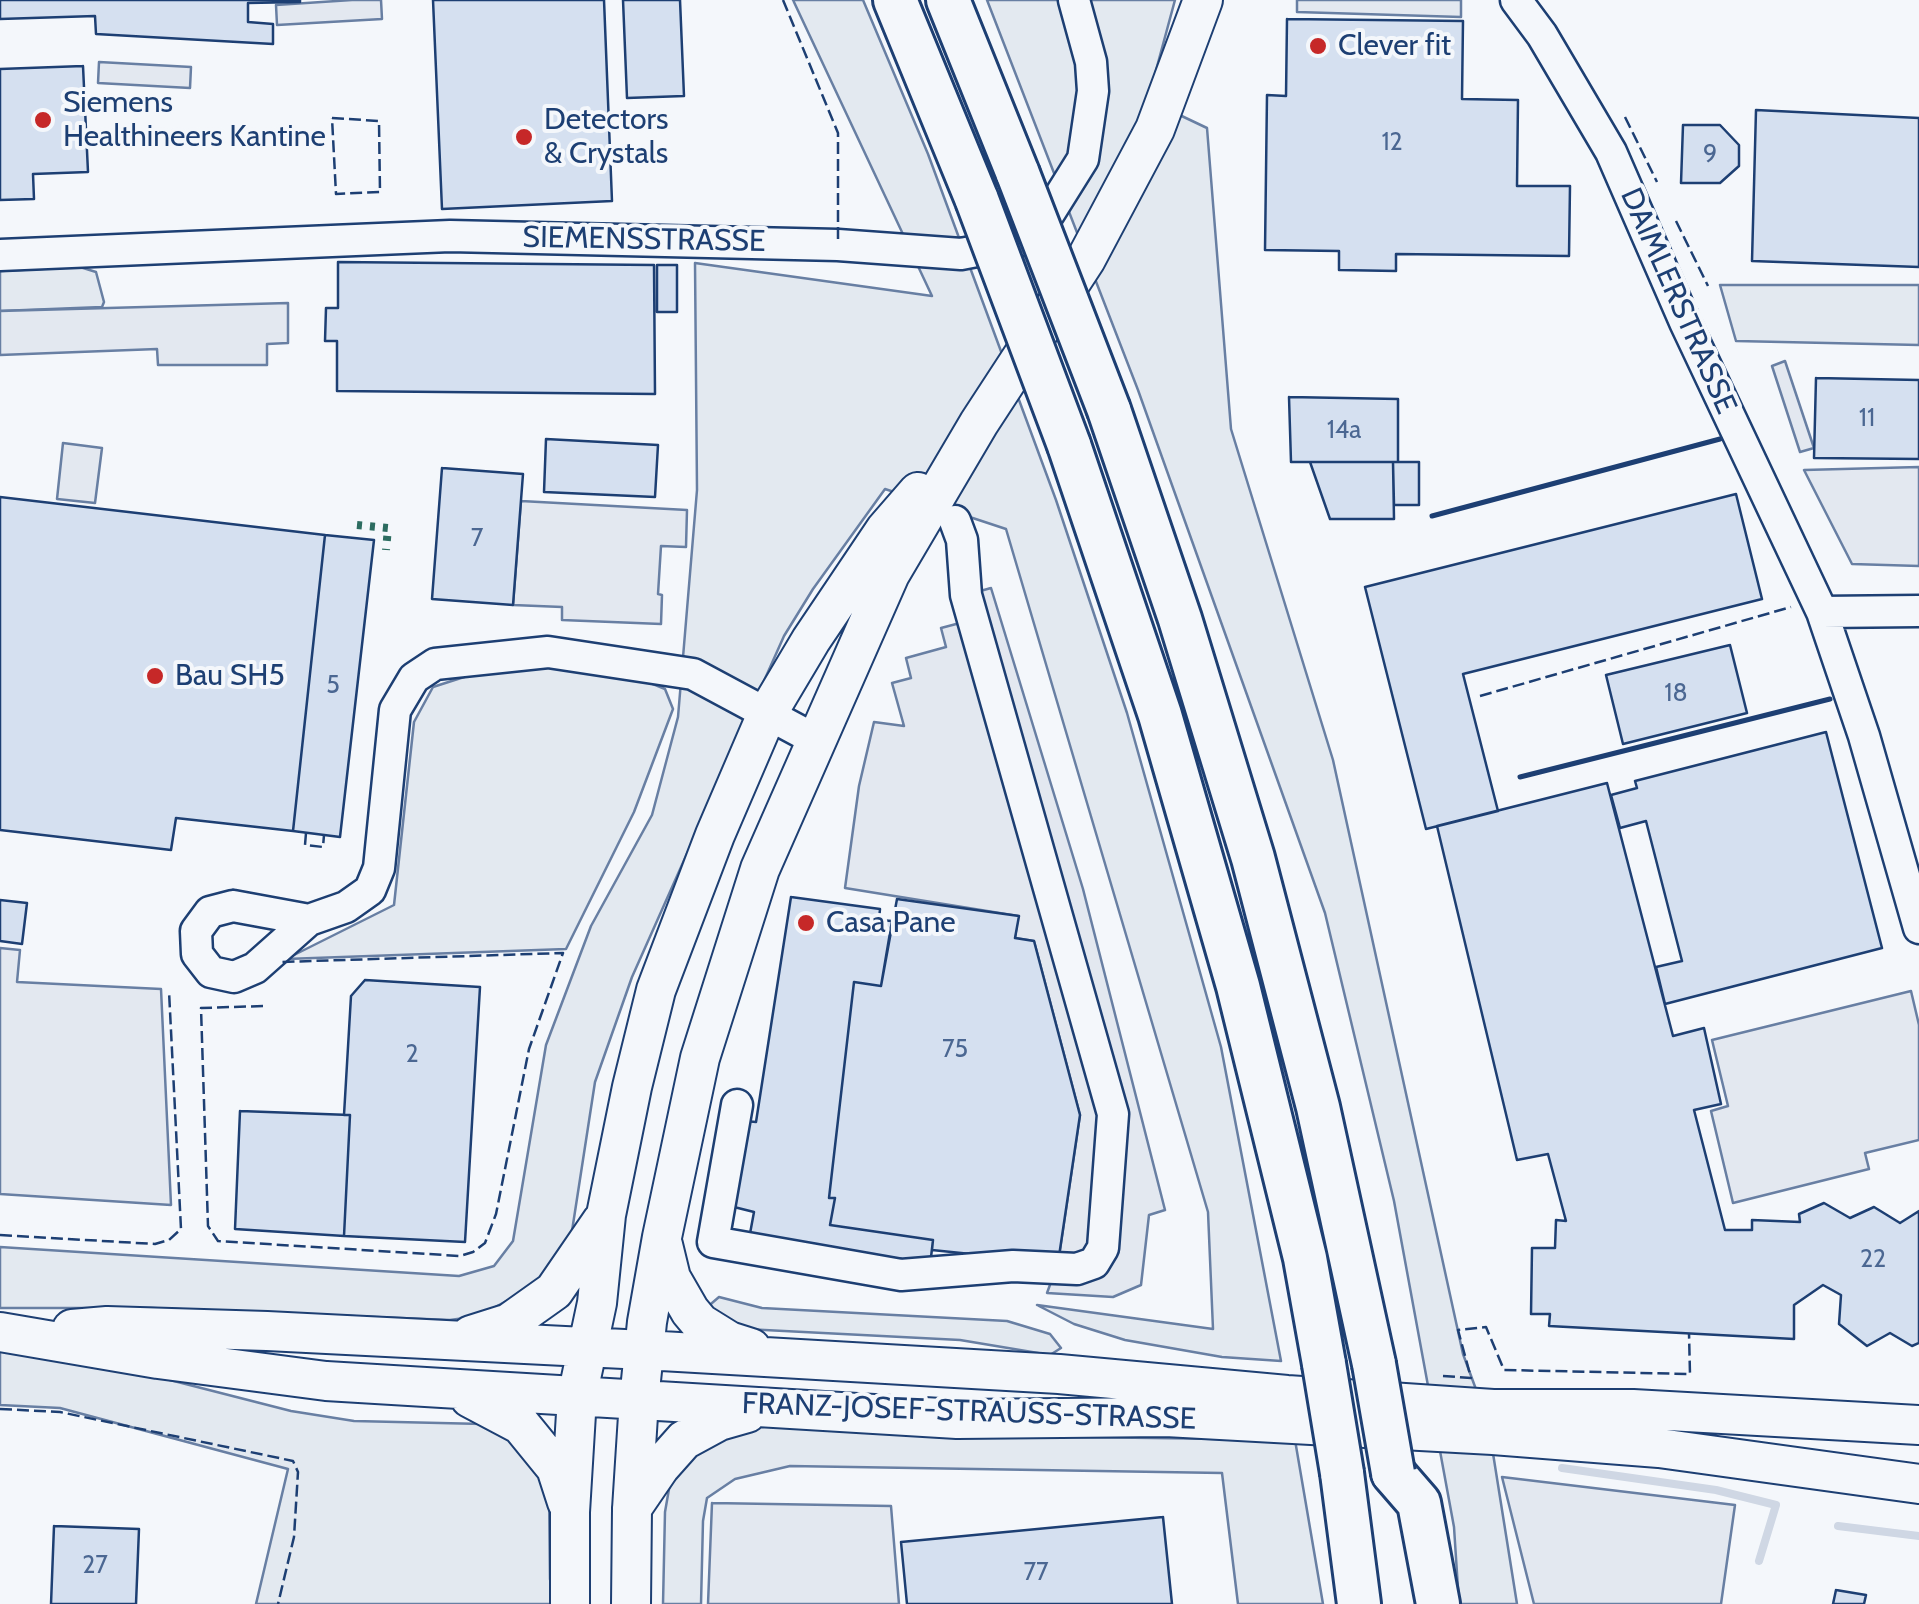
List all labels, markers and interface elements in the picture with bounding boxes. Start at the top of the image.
place label: Clever fit [1338,28,1451,64]
marker: Clever fit [1307,35,1329,57]
place label: Siemens Healthineers Kantine [63,85,326,156]
place label: Detectors & Crystals [544,102,668,172]
marker: Siemens Healthineers Kantine [32,109,54,131]
marker: Detectors & Crystals [513,126,535,148]
house number: 12 [1381,128,1403,158]
house number: 9 [1703,140,1717,170]
street label: DAIMLERSTRASSE [1612,183,1744,419]
street label: SIEMENSSTRASSE [522,220,766,260]
house number: 11 [1859,404,1875,434]
house number: 14a [1327,416,1361,446]
house number: 7 [471,524,483,554]
place label: Bau SH5 [175,658,285,694]
marker: Bau SH5 [144,665,166,687]
house number: 5 [326,671,340,701]
house number: 18 [1664,679,1688,709]
place label: Casa Pane [826,905,956,941]
marker: Casa Pane [795,912,817,934]
house number: 75 [942,1035,968,1065]
house number: 2 [405,1040,419,1070]
house number: 22 [1860,1245,1886,1275]
street label: FRANZ-JOSEF-STRAUSS-STRASSE [741,1386,1197,1438]
house number: 27 [82,1551,108,1581]
house number: 77 [1023,1558,1049,1588]

